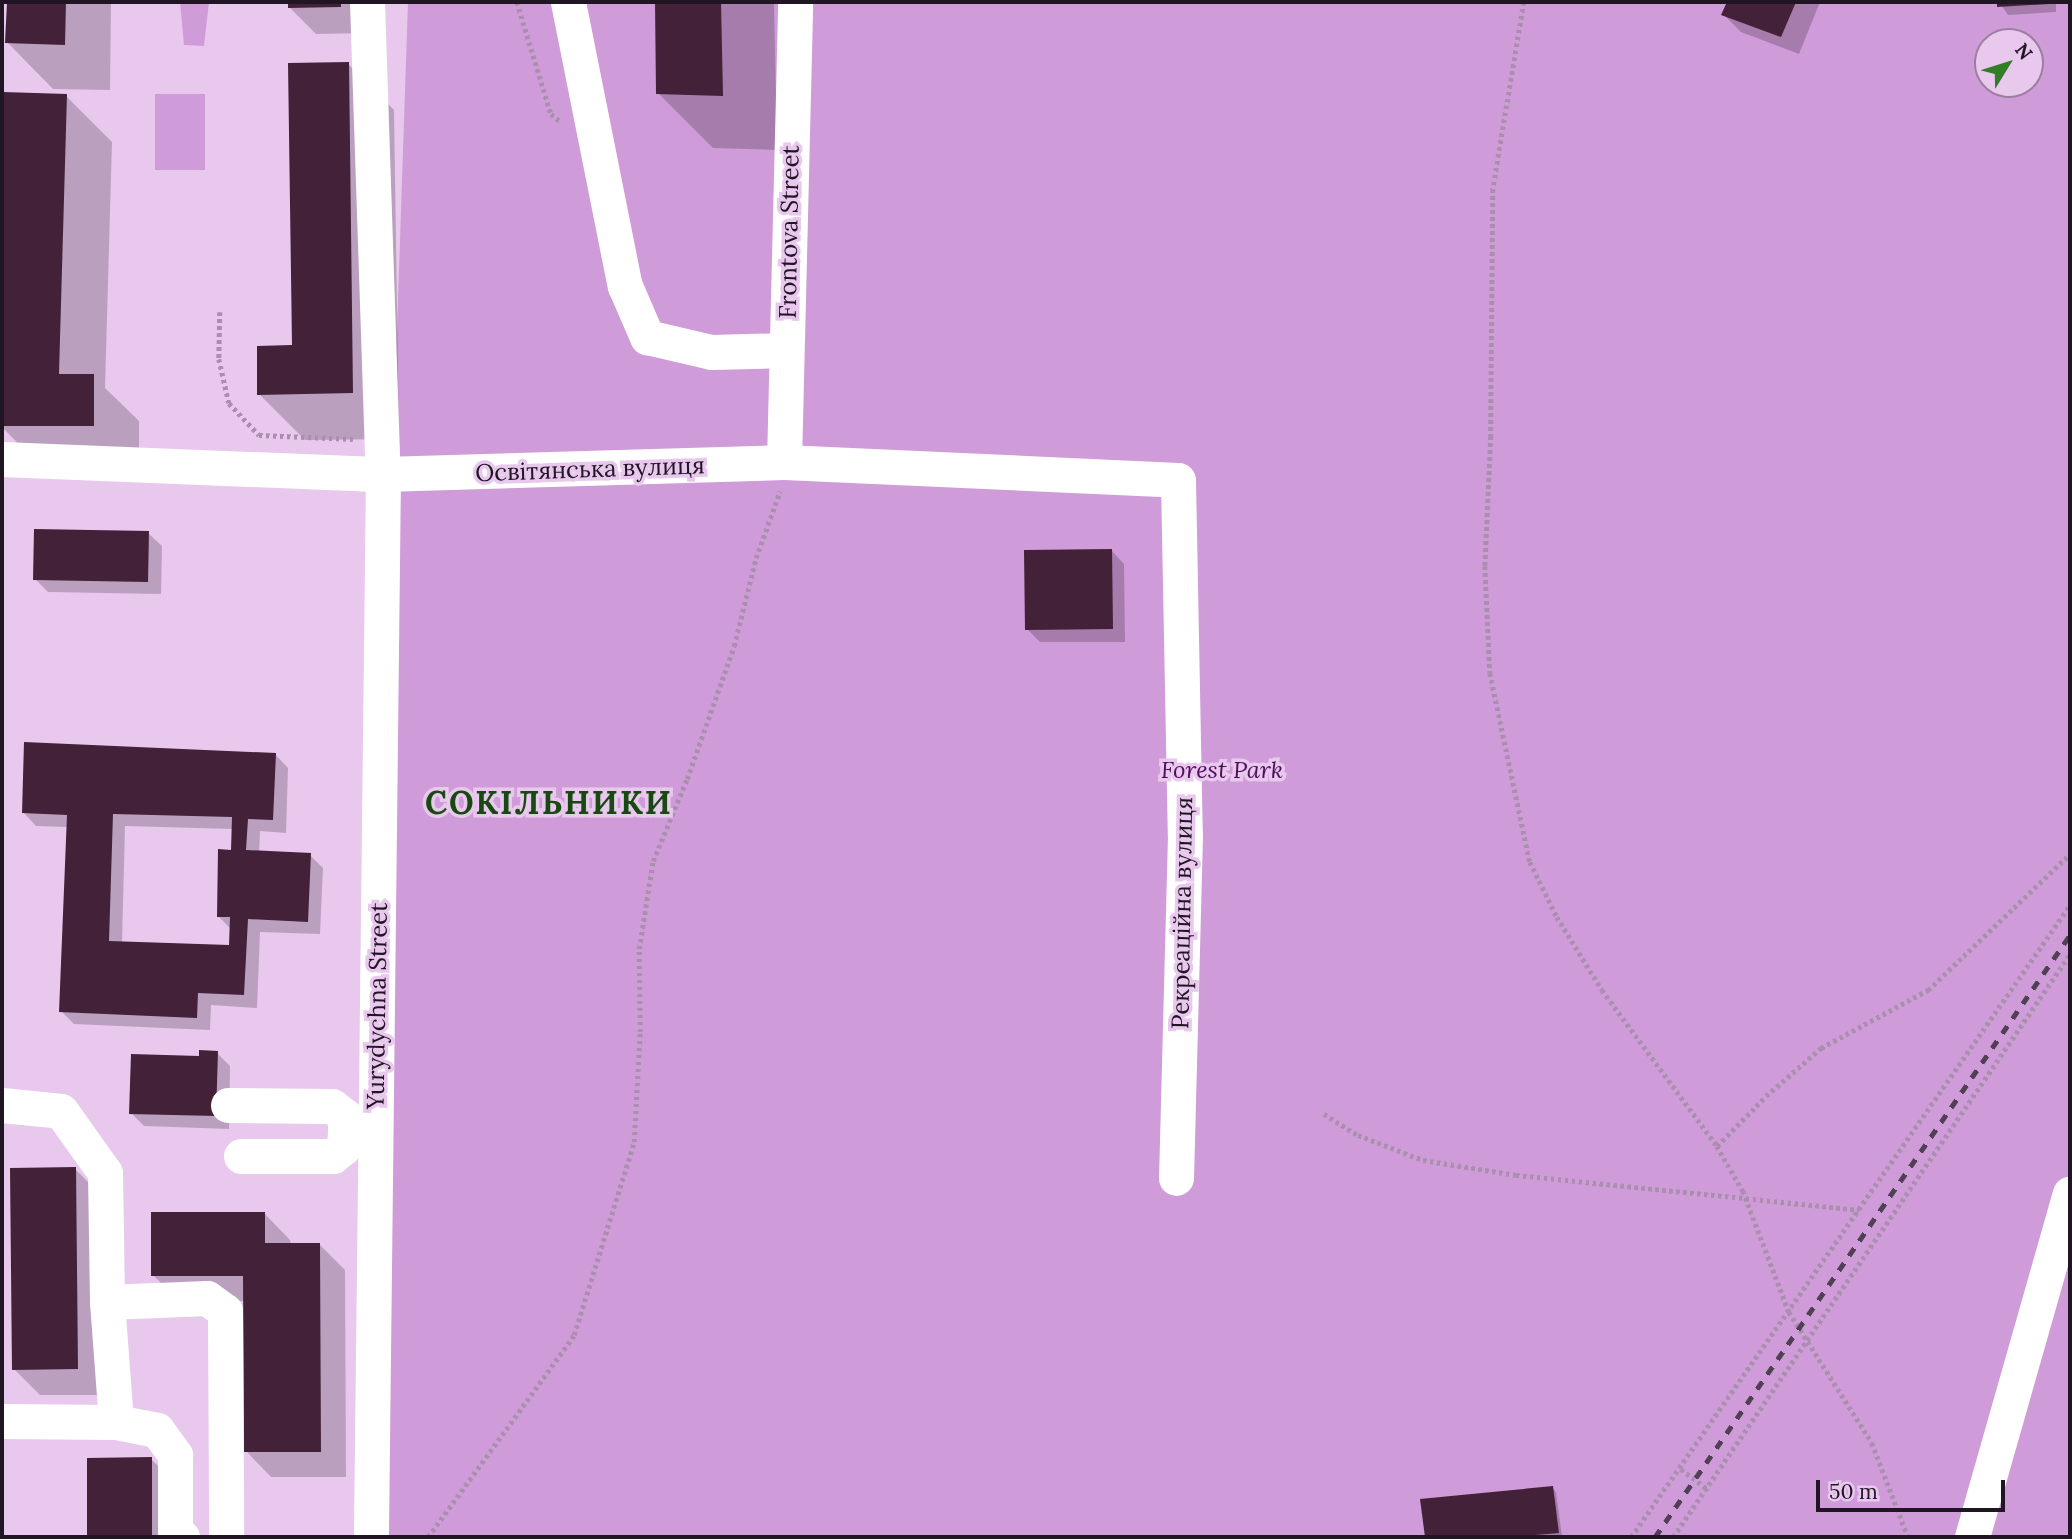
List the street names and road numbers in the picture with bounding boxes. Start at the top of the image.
street label: Frontova Street [773,145,805,319]
street label: Освітянська вулиця [475,451,705,487]
street label: Рекреаційна вулиця [1166,797,1198,1029]
street label: Yurydychna Street [361,902,393,1110]

